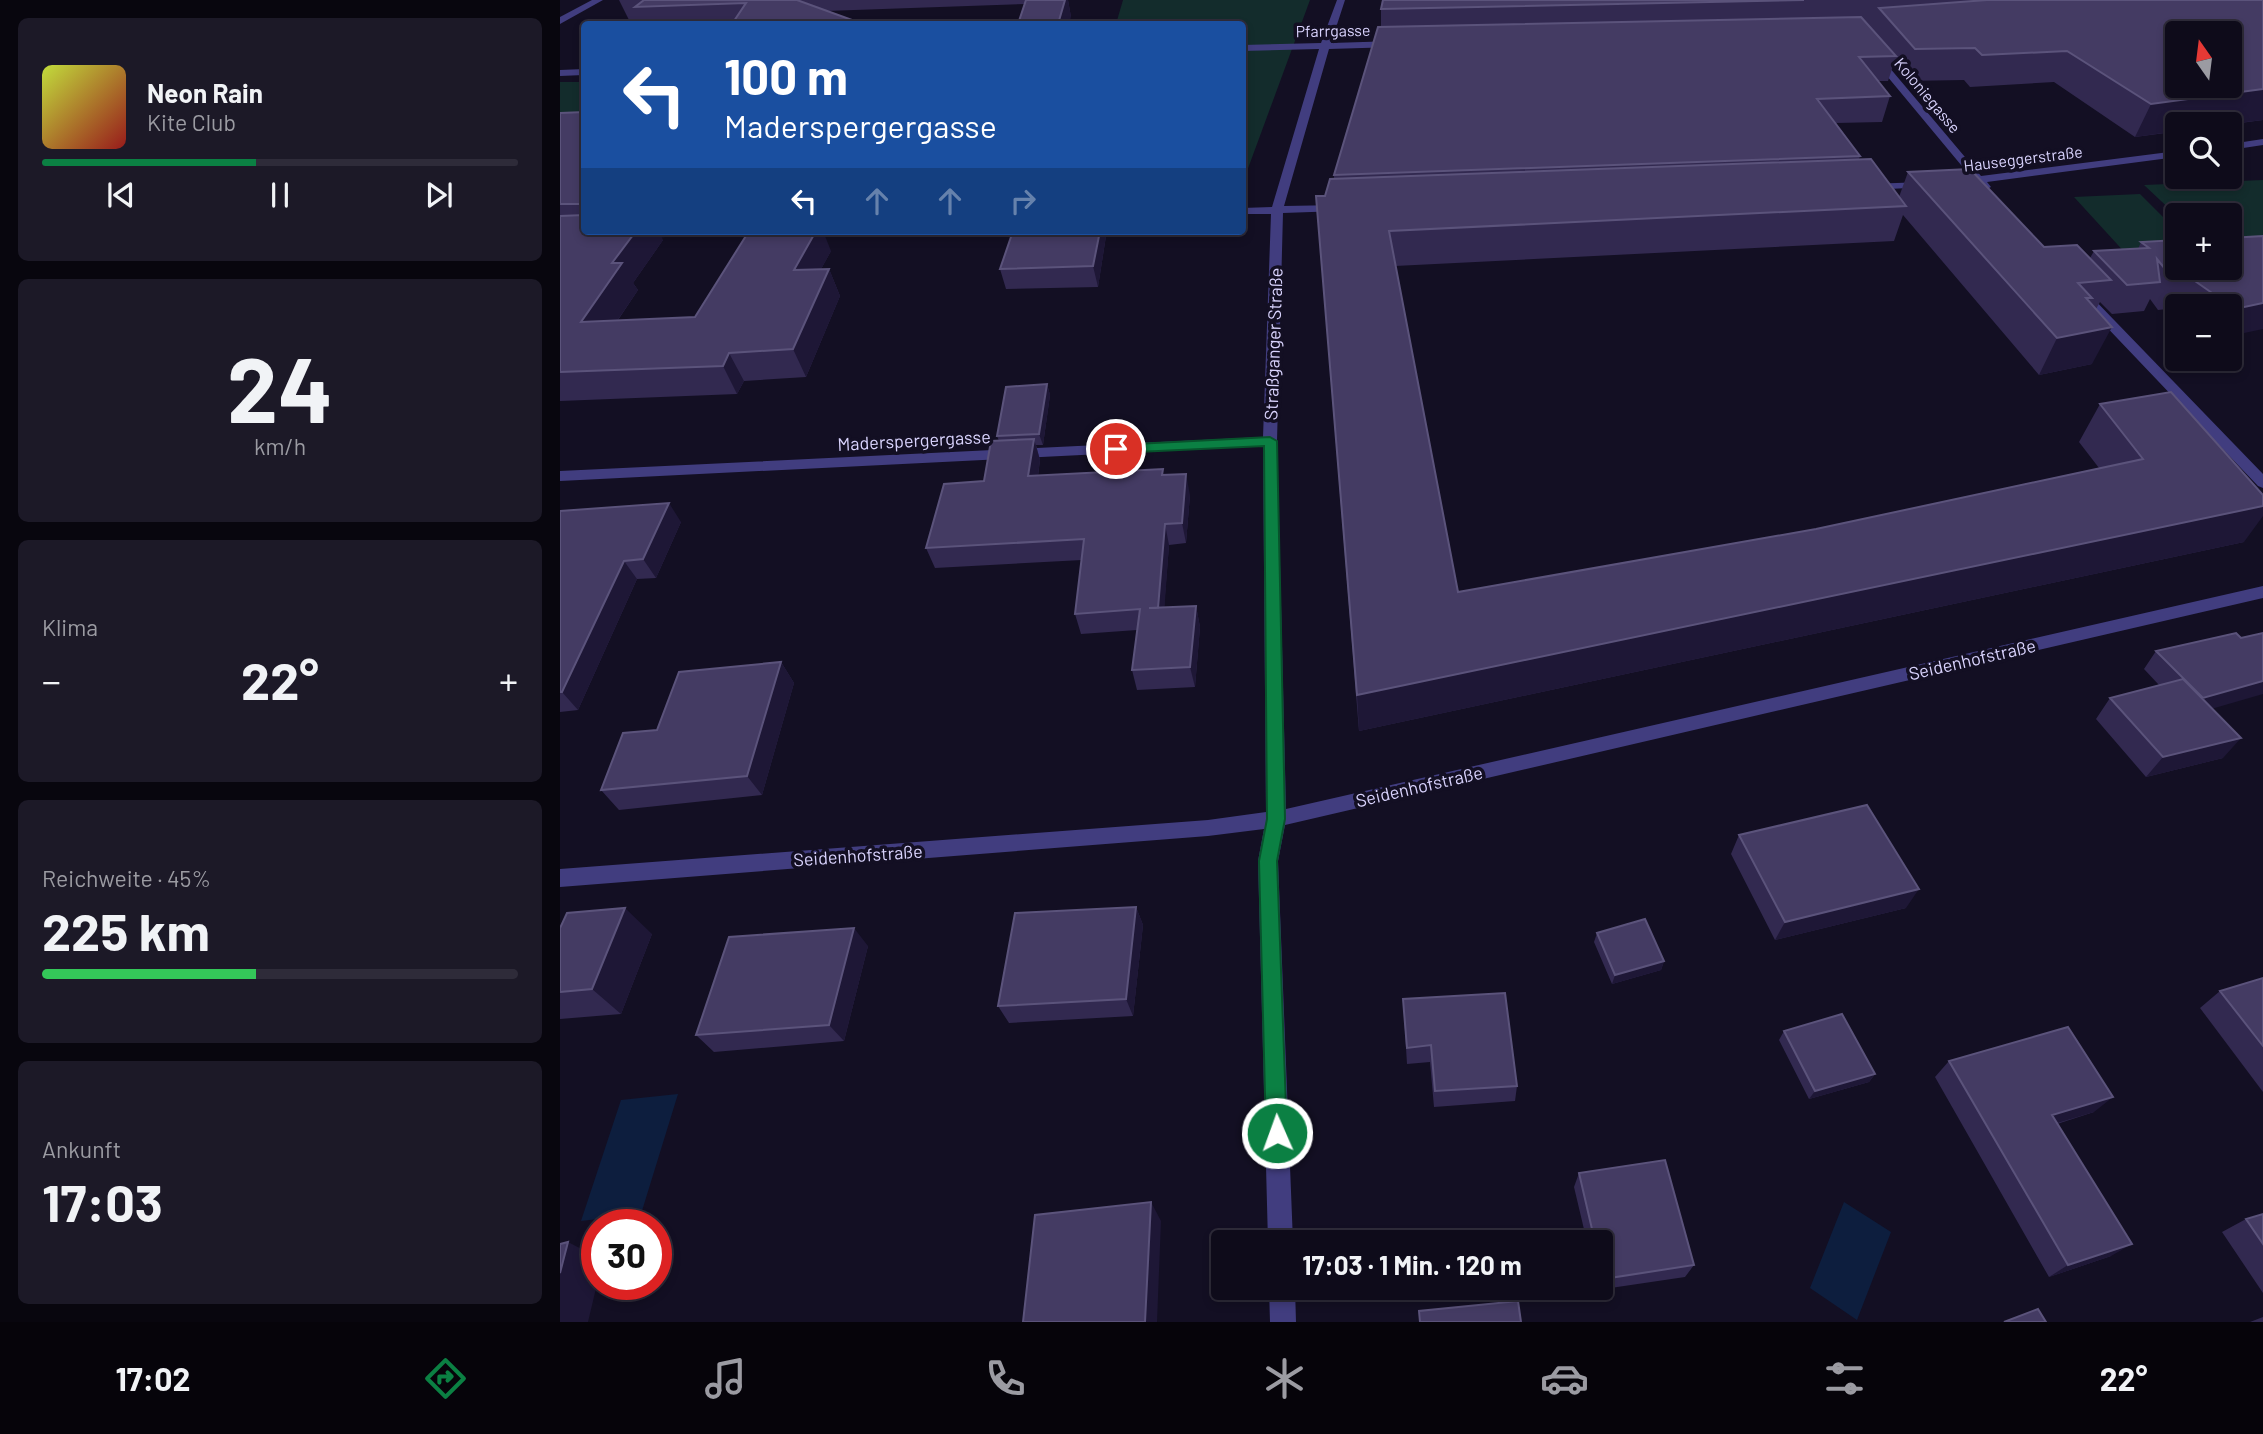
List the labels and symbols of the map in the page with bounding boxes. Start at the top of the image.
street label: Pfarrgasse [1295,20,1371,40]
north arrow [2165,21,2242,98]
street label: Koloniegasse [1891,54,1965,136]
street label: Hauseggerstraße [1962,141,2084,175]
street label: Straßganger Straße [1259,267,1287,421]
pin [1086,419,1146,479]
street label: Maderspergergasse [837,425,991,455]
street label: Seidenhofstraße [1906,634,2038,684]
street label: Seidenhofstraße [1353,761,1485,811]
street label: Seidenhofstraße [793,840,923,870]
position arrow [1240,1096,1314,1170]
speed limit sign: 30 [581,1209,672,1300]

